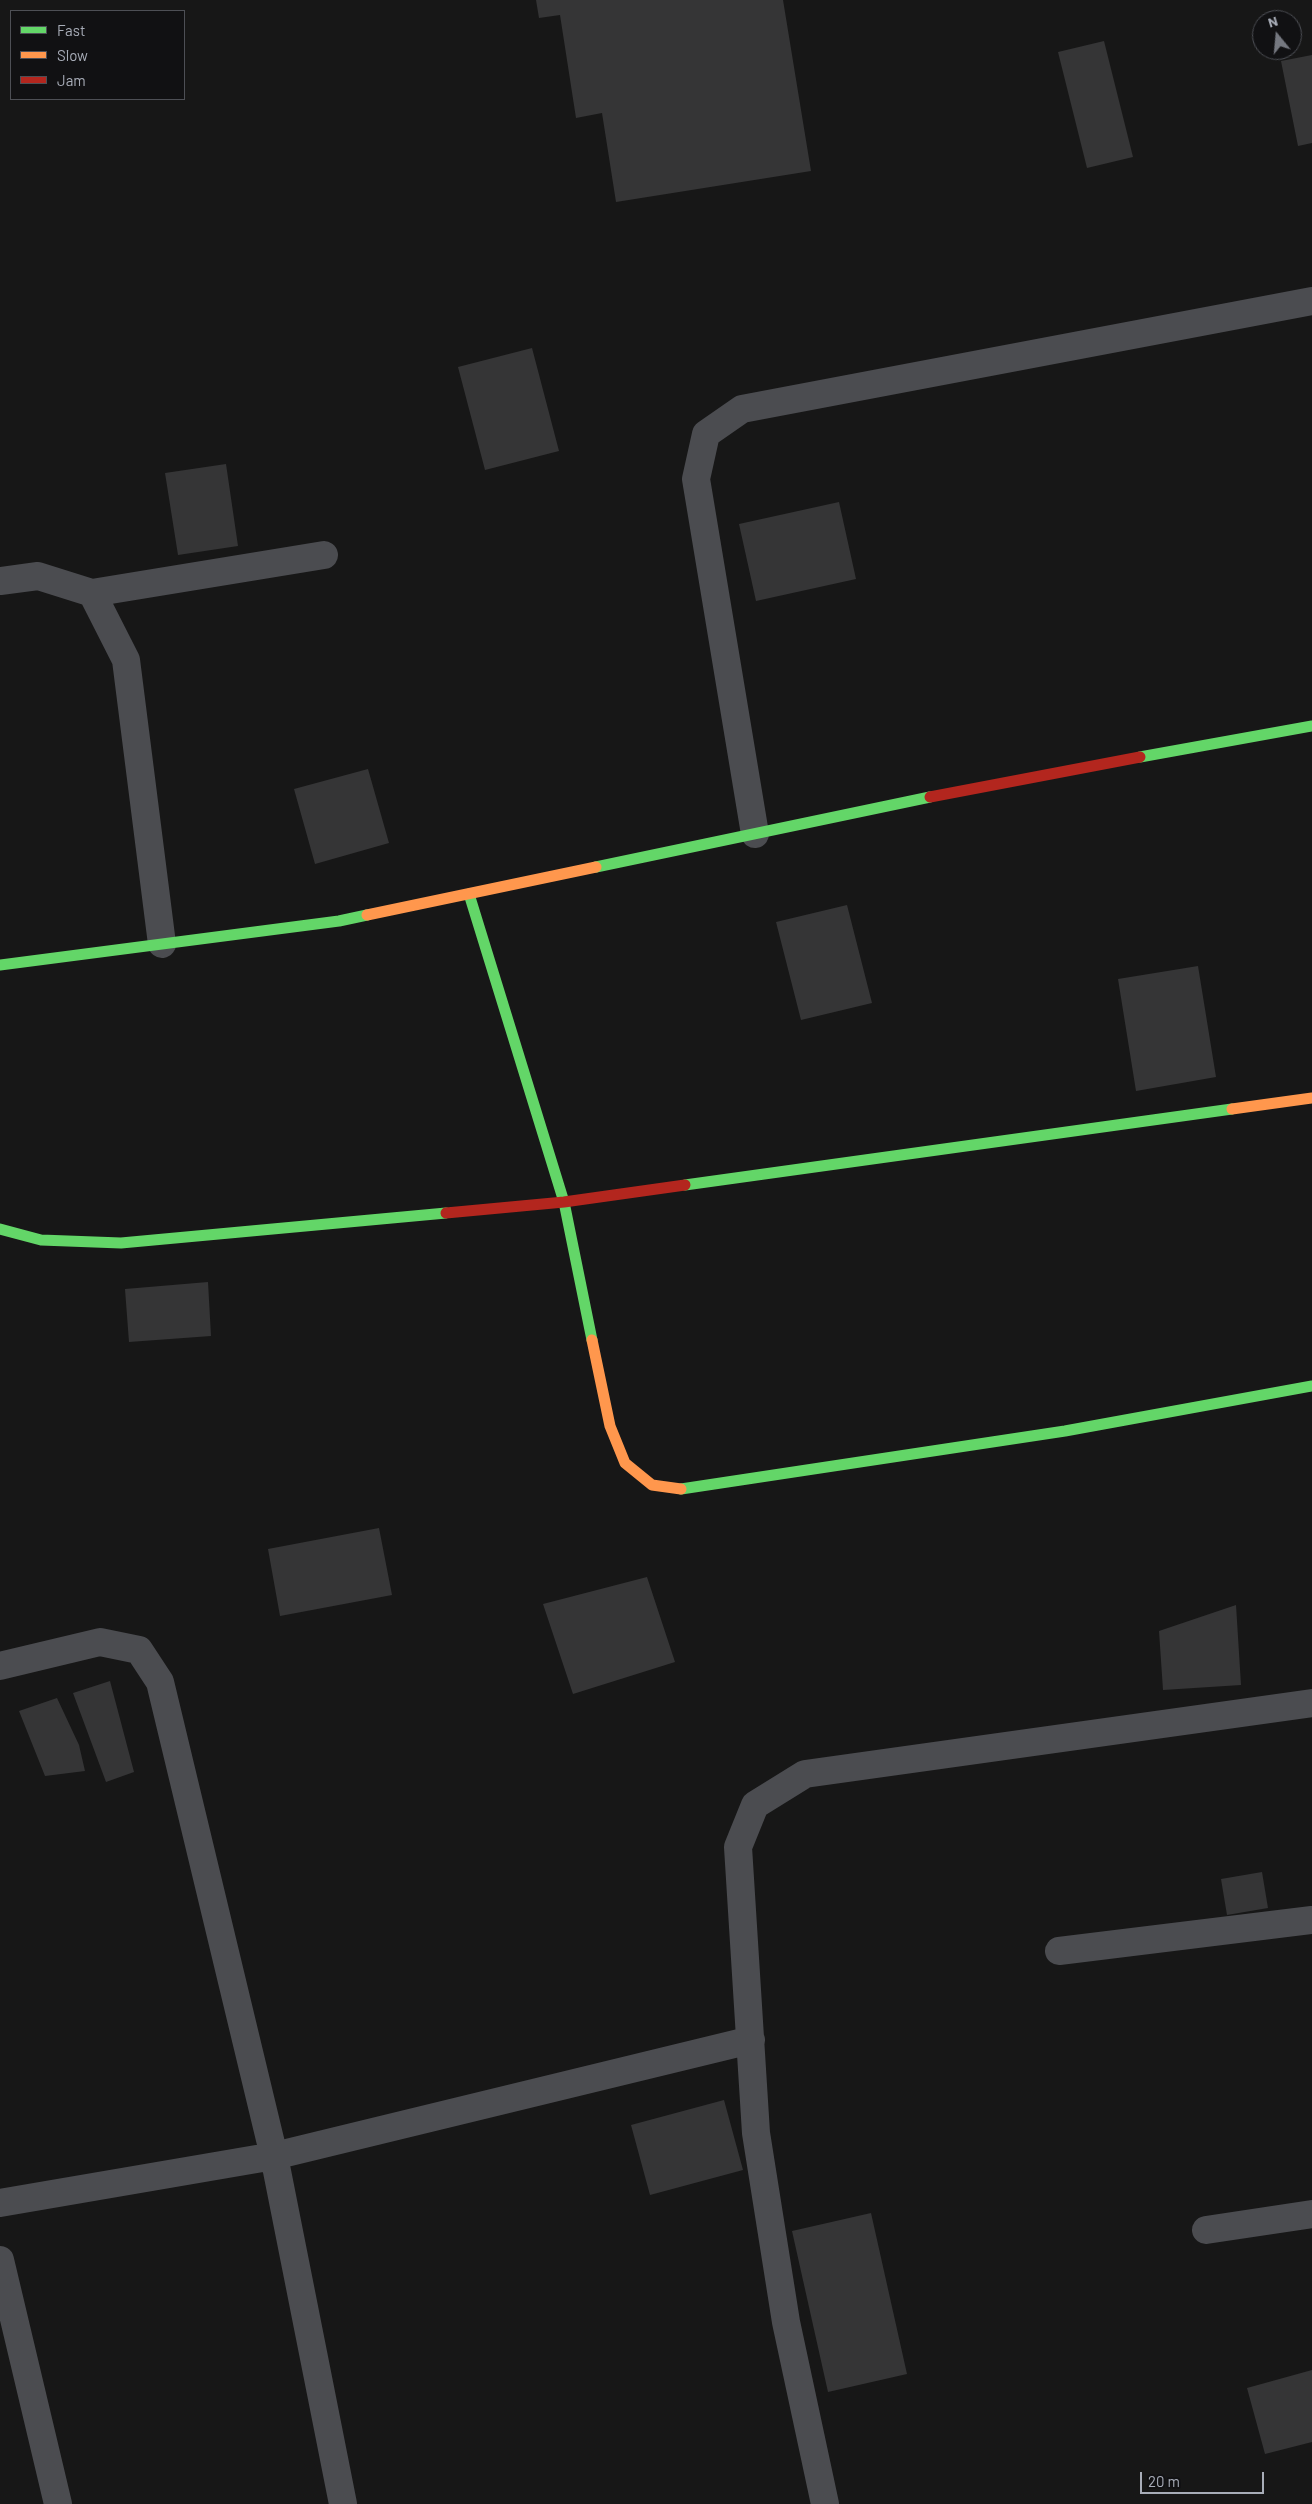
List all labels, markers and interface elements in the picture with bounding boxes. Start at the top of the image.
legend [10,10,185,100]
north arrow [1252,10,1302,60]
text: N [1266,12,1280,31]
text: Fast [57,21,85,39]
text: Slow [57,46,88,64]
text: Jam [57,71,86,89]
scale bar [1142,2462,1266,2494]
text: 20 m [1148,2472,1180,2490]

